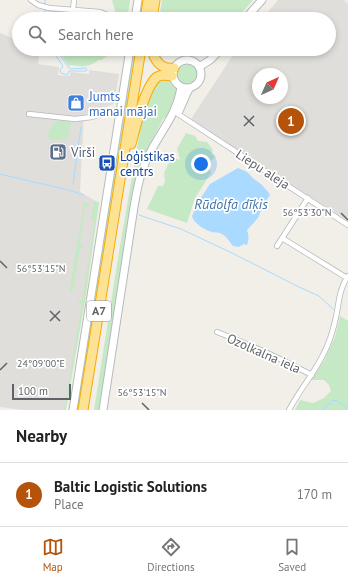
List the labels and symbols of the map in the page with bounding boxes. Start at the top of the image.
north arrow [252,68,288,104]
place label: Jumts manai mājai [88,88,157,120]
shop icon: Jumts manai mājai [66,93,86,113]
pin: 1 [278,106,304,136]
fuel station icon: Virši [48,142,68,162]
place label: Virši [70,144,95,161]
street label: Liepu aleja [232,146,293,193]
place label: Loģistikas centrs [120,148,175,180]
bus stop icon: Loģistikas centrs [97,153,117,173]
your location [191,154,211,174]
water label: Rūdolfa dīķis [194,195,268,213]
text: 56°53'30"N [282,206,332,219]
text: 56°53'15"N [16,262,66,275]
road number: A7 [87,301,111,321]
street label: Ozolkalna iela [224,330,303,377]
text: 24°09'00"E [17,357,65,370]
scale bar [12,382,71,401]
text: 56°53'15"N [117,386,167,399]

